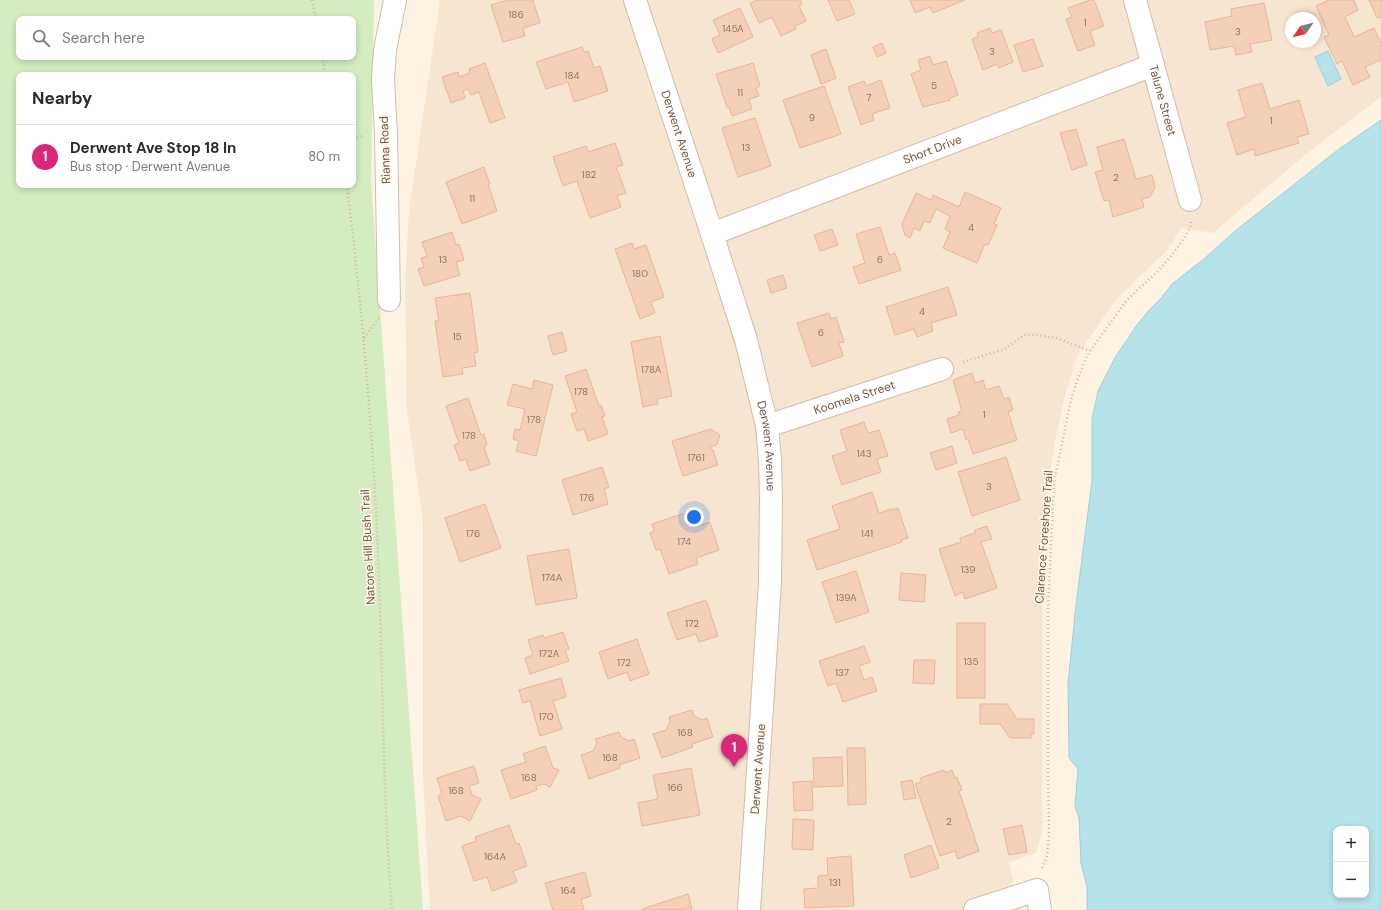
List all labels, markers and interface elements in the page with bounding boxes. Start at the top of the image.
house number: 186 [508,8,524,21]
north arrow [1285,12,1321,48]
search box [16,16,356,60]
house number: 1 [1083,16,1087,29]
house number: 145A [722,22,744,35]
house number: 3 [1235,25,1241,38]
icon: search [30,27,52,49]
text: Search here [62,28,145,48]
house number: 3 [989,45,995,58]
street label: Talune Street [1145,63,1180,138]
house number: 184 [564,69,580,82]
house number: 5 [931,79,937,92]
house number: 11 [737,86,743,99]
text: Nearby [32,87,92,109]
street label: Derwent Avenue [657,88,701,180]
house number: 7 [866,91,872,104]
house number: 9 [809,111,815,124]
house number: 1 [1269,114,1273,127]
street label: Rianna Road [376,116,394,184]
street label: Short Drive [901,131,964,168]
text: Derwent Ave Stop 18 In [70,138,236,158]
house number: 13 [741,141,751,154]
text: 1 [43,148,47,165]
text: 80 m [308,148,340,165]
text: Bus stop · Derwent Avenue [70,158,230,175]
house number: 182 [582,168,597,181]
house number: 2 [1113,171,1119,184]
house number: 11 [469,192,475,205]
house number: 4 [968,221,974,234]
house number: 13 [438,253,448,266]
house number: 6 [877,253,883,266]
house number: 180 [632,267,648,280]
house number: 4 [919,305,925,318]
house number: 6 [818,326,824,339]
house number: 15 [452,330,462,343]
house number: 178A [641,363,662,376]
street label: Koomela Street [812,377,898,418]
house number: 178 [574,385,588,398]
street label: Derwent Avenue [753,399,779,492]
house number: 1 [982,408,986,421]
house number: 178 [527,413,541,426]
house number: 178 [462,429,476,442]
house number: 143 [856,447,872,460]
house number: 1761 [687,451,705,464]
street label: Clarence Foreshore Trail [1031,470,1057,604]
house number: 3 [986,480,992,493]
street label: Natone Hill Bush Trail [357,489,379,605]
house number: 176 [580,491,594,504]
your location [684,507,704,527]
house number: 176 [466,527,480,540]
house number: 141 [861,527,873,540]
house number: 174 [677,535,691,548]
house number: 139 [960,563,976,576]
house number: 174A [542,571,563,584]
house number: 139A [835,591,857,604]
house number: 172 [685,617,699,630]
house number: 172A [539,647,560,660]
house number: 135 [963,655,979,668]
house number: 172 [617,656,631,669]
house number: 137 [835,666,849,679]
house number: 170 [538,710,554,723]
street label: Derwent Avenue [747,723,769,815]
house number: 168 [677,726,693,739]
pin: 1 [721,734,747,767]
house number: 168 [602,751,618,764]
house number: 168 [521,771,537,784]
house number: 166 [667,781,683,794]
house number: 168 [448,784,464,797]
house number: 2 [946,815,952,828]
map controls [1333,826,1369,898]
button: + [1333,826,1369,862]
house number: 164A [484,850,506,863]
button: − [1333,862,1369,898]
house number: 131 [829,876,841,889]
house number: 164 [560,884,576,897]

